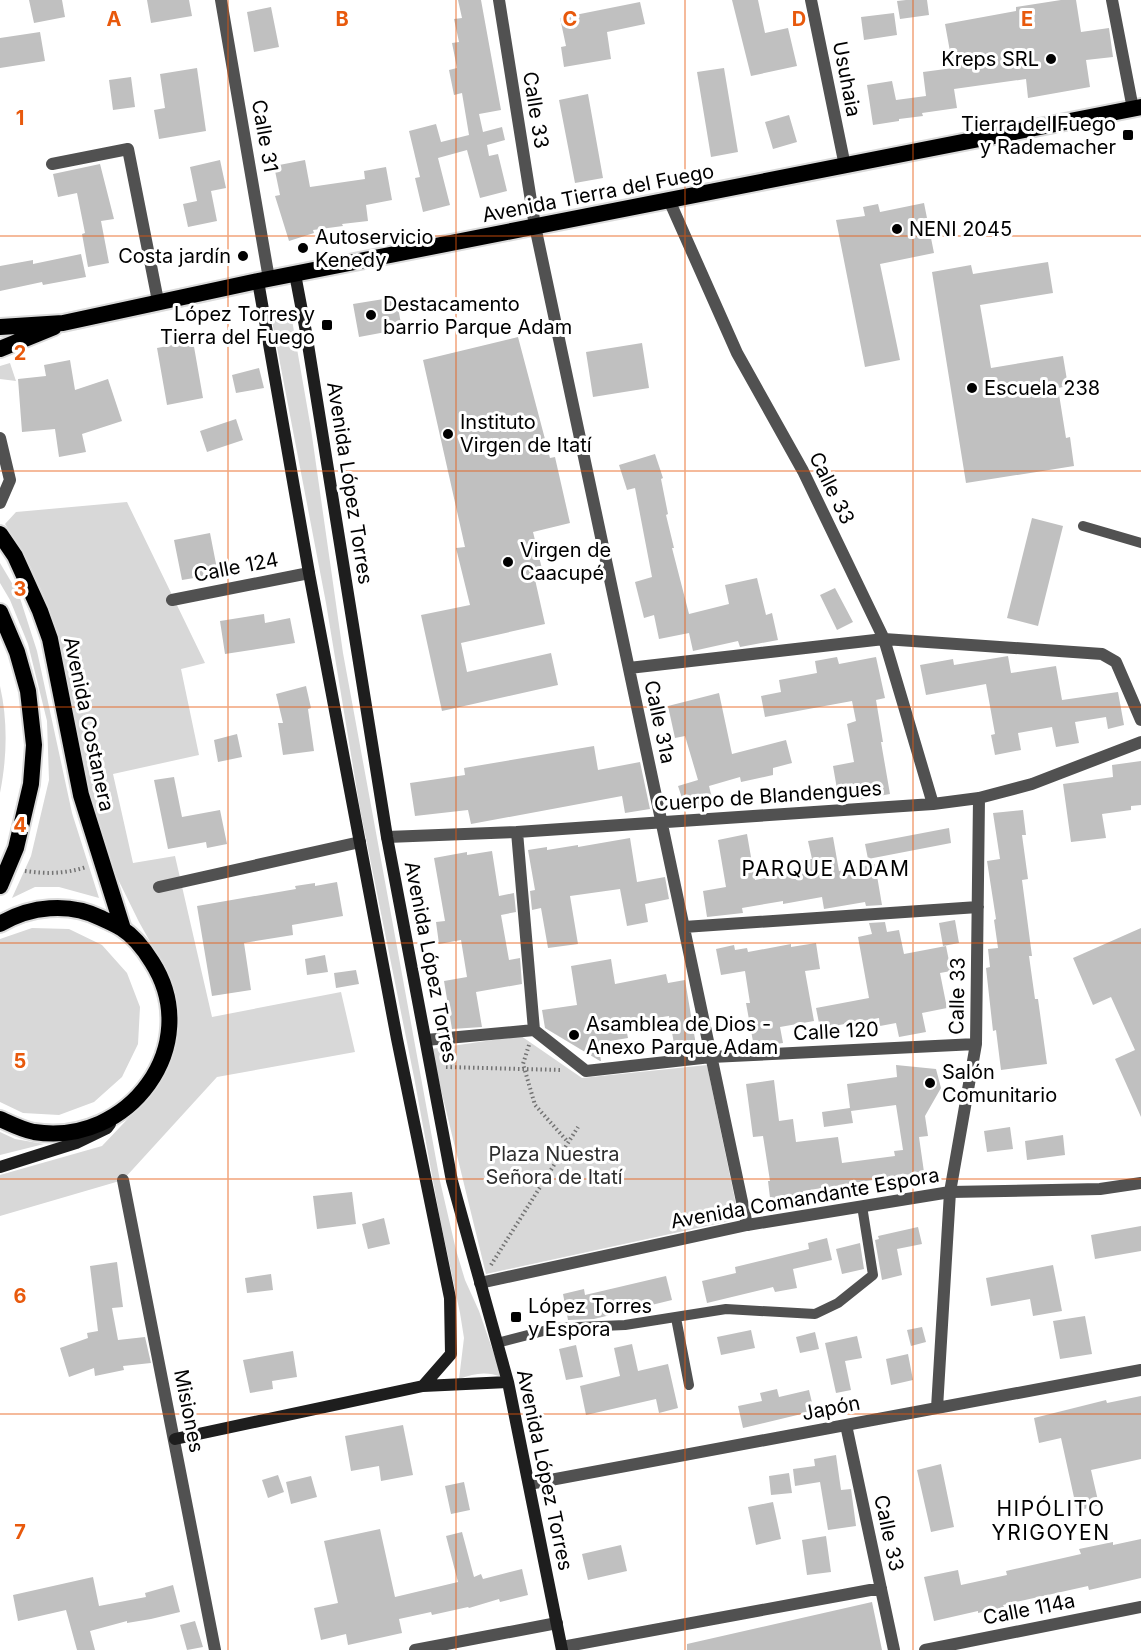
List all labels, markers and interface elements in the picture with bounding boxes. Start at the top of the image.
text: A [107,7,122,31]
text: B [335,7,349,31]
text: C [563,7,577,31]
text: D [792,7,806,31]
text: E [1021,7,1033,31]
street label: Usuhaia [828,39,866,119]
place label: Kreps SRL [941,47,1039,71]
marker: Kreps SRL [1044,52,1058,66]
street label: Calle 33 [518,70,554,150]
street label: Calle 31 [247,98,283,174]
text: 1 [16,106,24,130]
place label: Tierra del Fuego y Rademacher [961,112,1116,159]
marker: Tierra del Fuego y Rademacher [1121,128,1135,142]
street label: Avenida Tierra del Fuego [480,159,716,227]
place label: NENI 2045 [909,217,1012,241]
marker: NENI 2045 [890,222,904,236]
place label: Autoservicio Kenedy [315,225,433,272]
marker: Autoservicio Kenedy [296,241,310,255]
place label: Costa jardín [118,244,231,268]
marker: Costa jardín [236,249,250,263]
place label: Destacamento barrio Parque Adam [383,292,572,339]
place label: López Torres y Tierra del Fuego [160,302,315,349]
marker: Destacamento barrio Parque Adam [364,308,378,322]
marker: López Torres y Tierra del Fuego [320,318,334,332]
text: 2 [14,341,26,365]
place label: Escuela 238 [984,376,1100,400]
street label: Avenida López Torres [322,380,378,586]
marker: Escuela 238 [965,381,979,395]
place label: Instituto Virgen de Itatí [460,410,592,457]
marker: Instituto Virgen de Itatí [441,427,455,441]
street label: Calle 33 [804,448,860,528]
place label: Virgen de Caacupé [520,538,611,585]
street label: Calle 124 [192,547,280,587]
marker: Virgen de Caacupé [501,555,515,569]
text: 3 [14,577,26,601]
street label: Avenida Costanera [59,634,119,814]
street label: Calle 31a [639,678,681,766]
street label: Cuerpo de Blandengues [653,776,883,816]
text: 4 [13,813,27,837]
district label: PARQUE ADAM [742,856,910,881]
street label: Avenida López Torres [400,859,462,1065]
street label: Calle 33 [944,957,970,1035]
place label: Asamblea de Dios - Anexo Parque Adam [586,1012,778,1059]
street label: Calle 120 [793,1017,879,1045]
marker: Asamblea de Dios - Anexo Parque Adam [567,1028,581,1042]
text: 5 [14,1049,26,1073]
place label: Salón Comunitario [942,1060,1057,1107]
marker: Salón Comunitario [923,1076,937,1090]
park label: Plaza Nuestra Señora de Itatí [485,1142,623,1189]
street label: Avenida Comandante Espora [669,1163,941,1233]
text: 6 [14,1284,27,1308]
place label: López Torres y Espora [528,1294,652,1341]
marker: López Torres y Espora [509,1310,523,1324]
street label: Misiones [169,1367,209,1455]
street label: Avenida López Torres [512,1367,578,1573]
street label: Japón [800,1391,862,1425]
street label: Calle 33 [869,1493,909,1573]
district label: HIPÓLITO YRIGOYEN [991,1495,1111,1545]
text: 7 [14,1520,26,1544]
street label: Calle 114a [981,1588,1077,1630]

